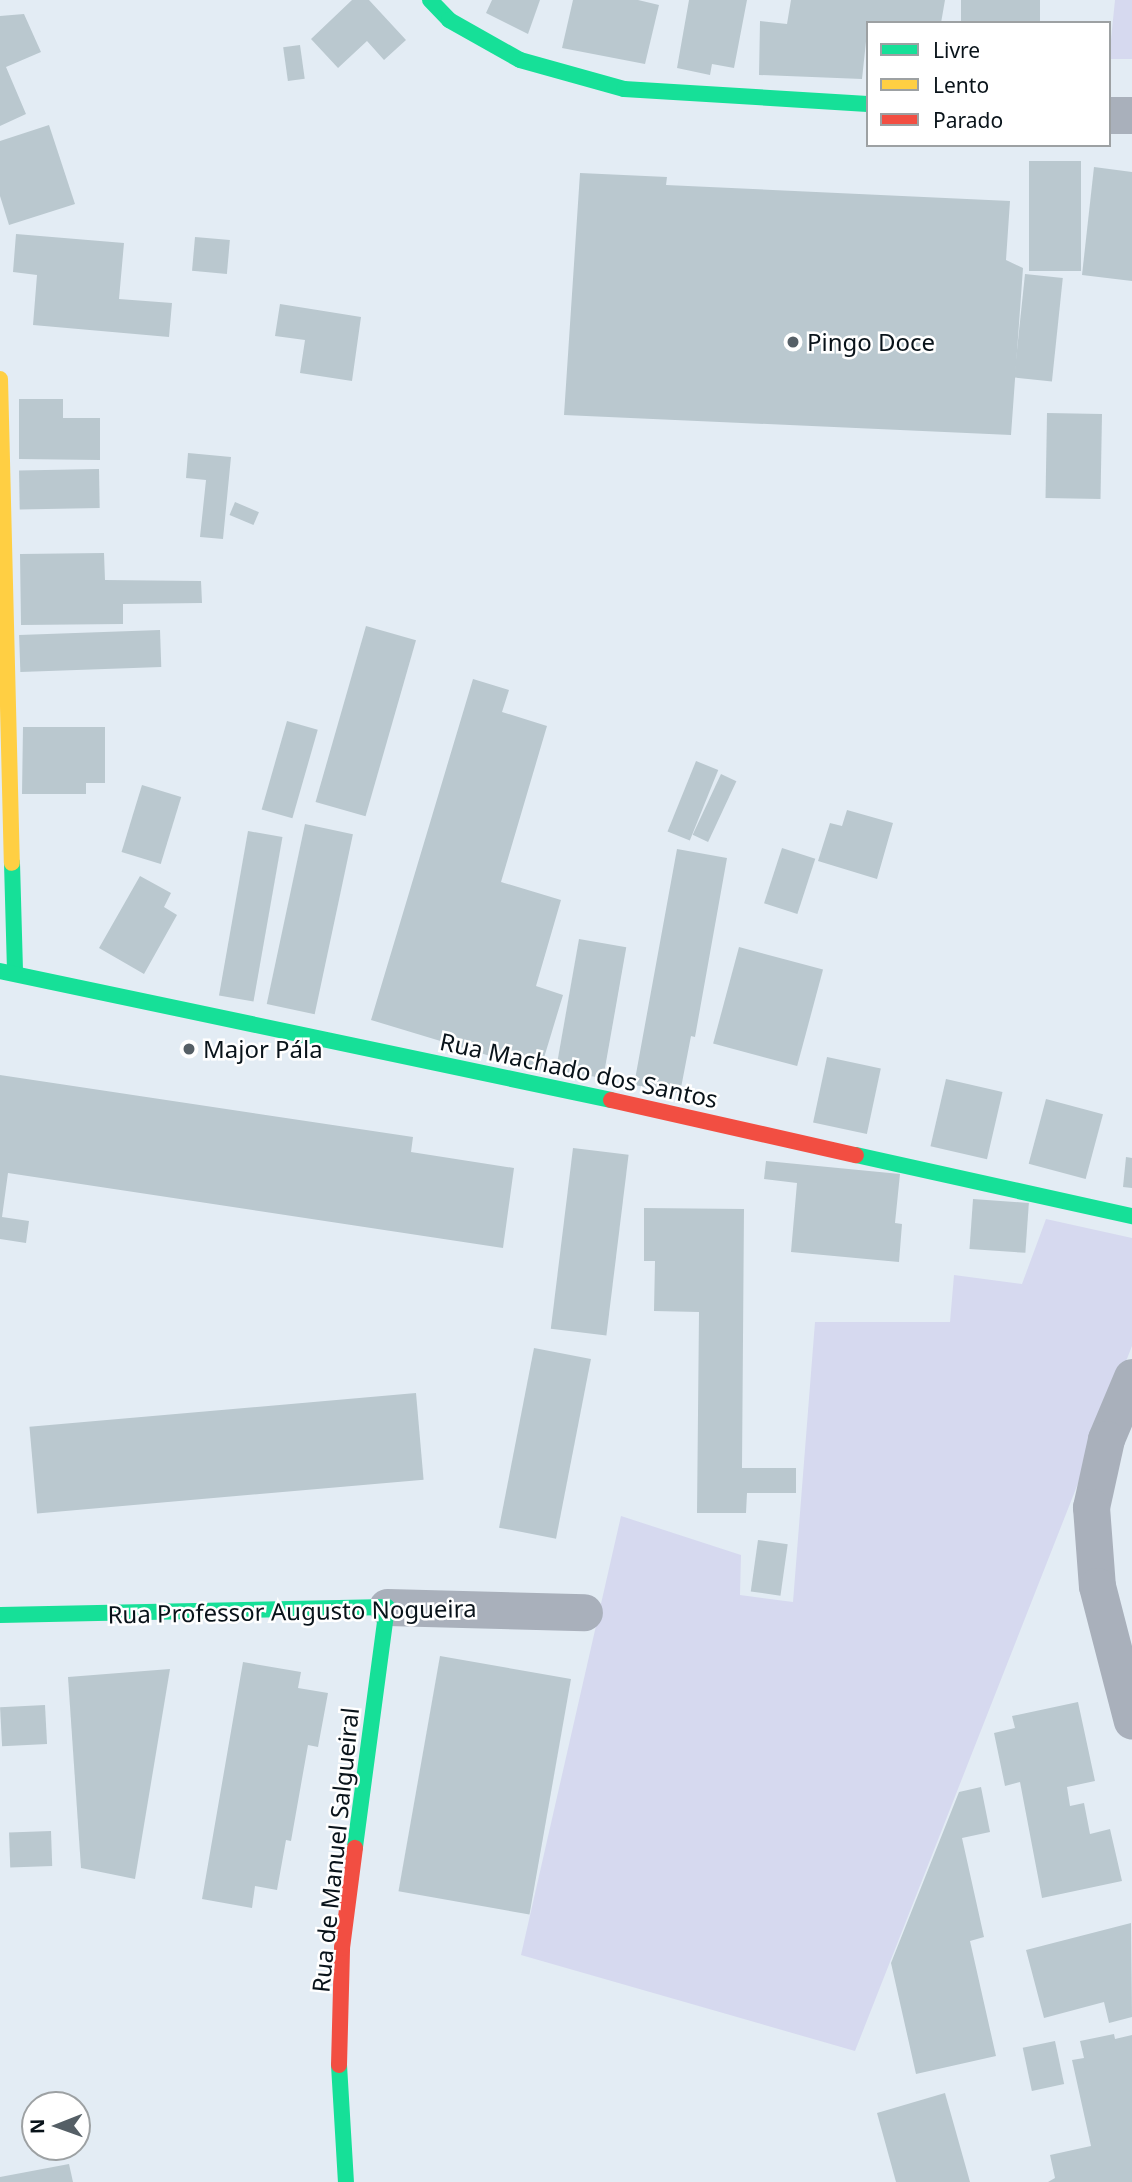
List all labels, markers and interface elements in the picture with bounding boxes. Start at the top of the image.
legend [866,21,1111,147]
text: Livre [933,36,980,64]
text: Lento [933,71,989,99]
text: Parado [933,106,1003,134]
place label: Pingo Doce [807,328,935,356]
marker: Pingo Doce [785,334,801,350]
street label: Rua Machado dos Santos [438,1026,720,1114]
place label: Major Pála [203,1035,323,1063]
marker: Major Pála [181,1041,197,1057]
street label: Rua Professor Augusto Nogueira [107,1593,477,1629]
street label: Rua de Manuel Salgueiral [306,1706,364,1994]
north arrow [21,2091,91,2161]
text: N [24,2118,50,2134]

